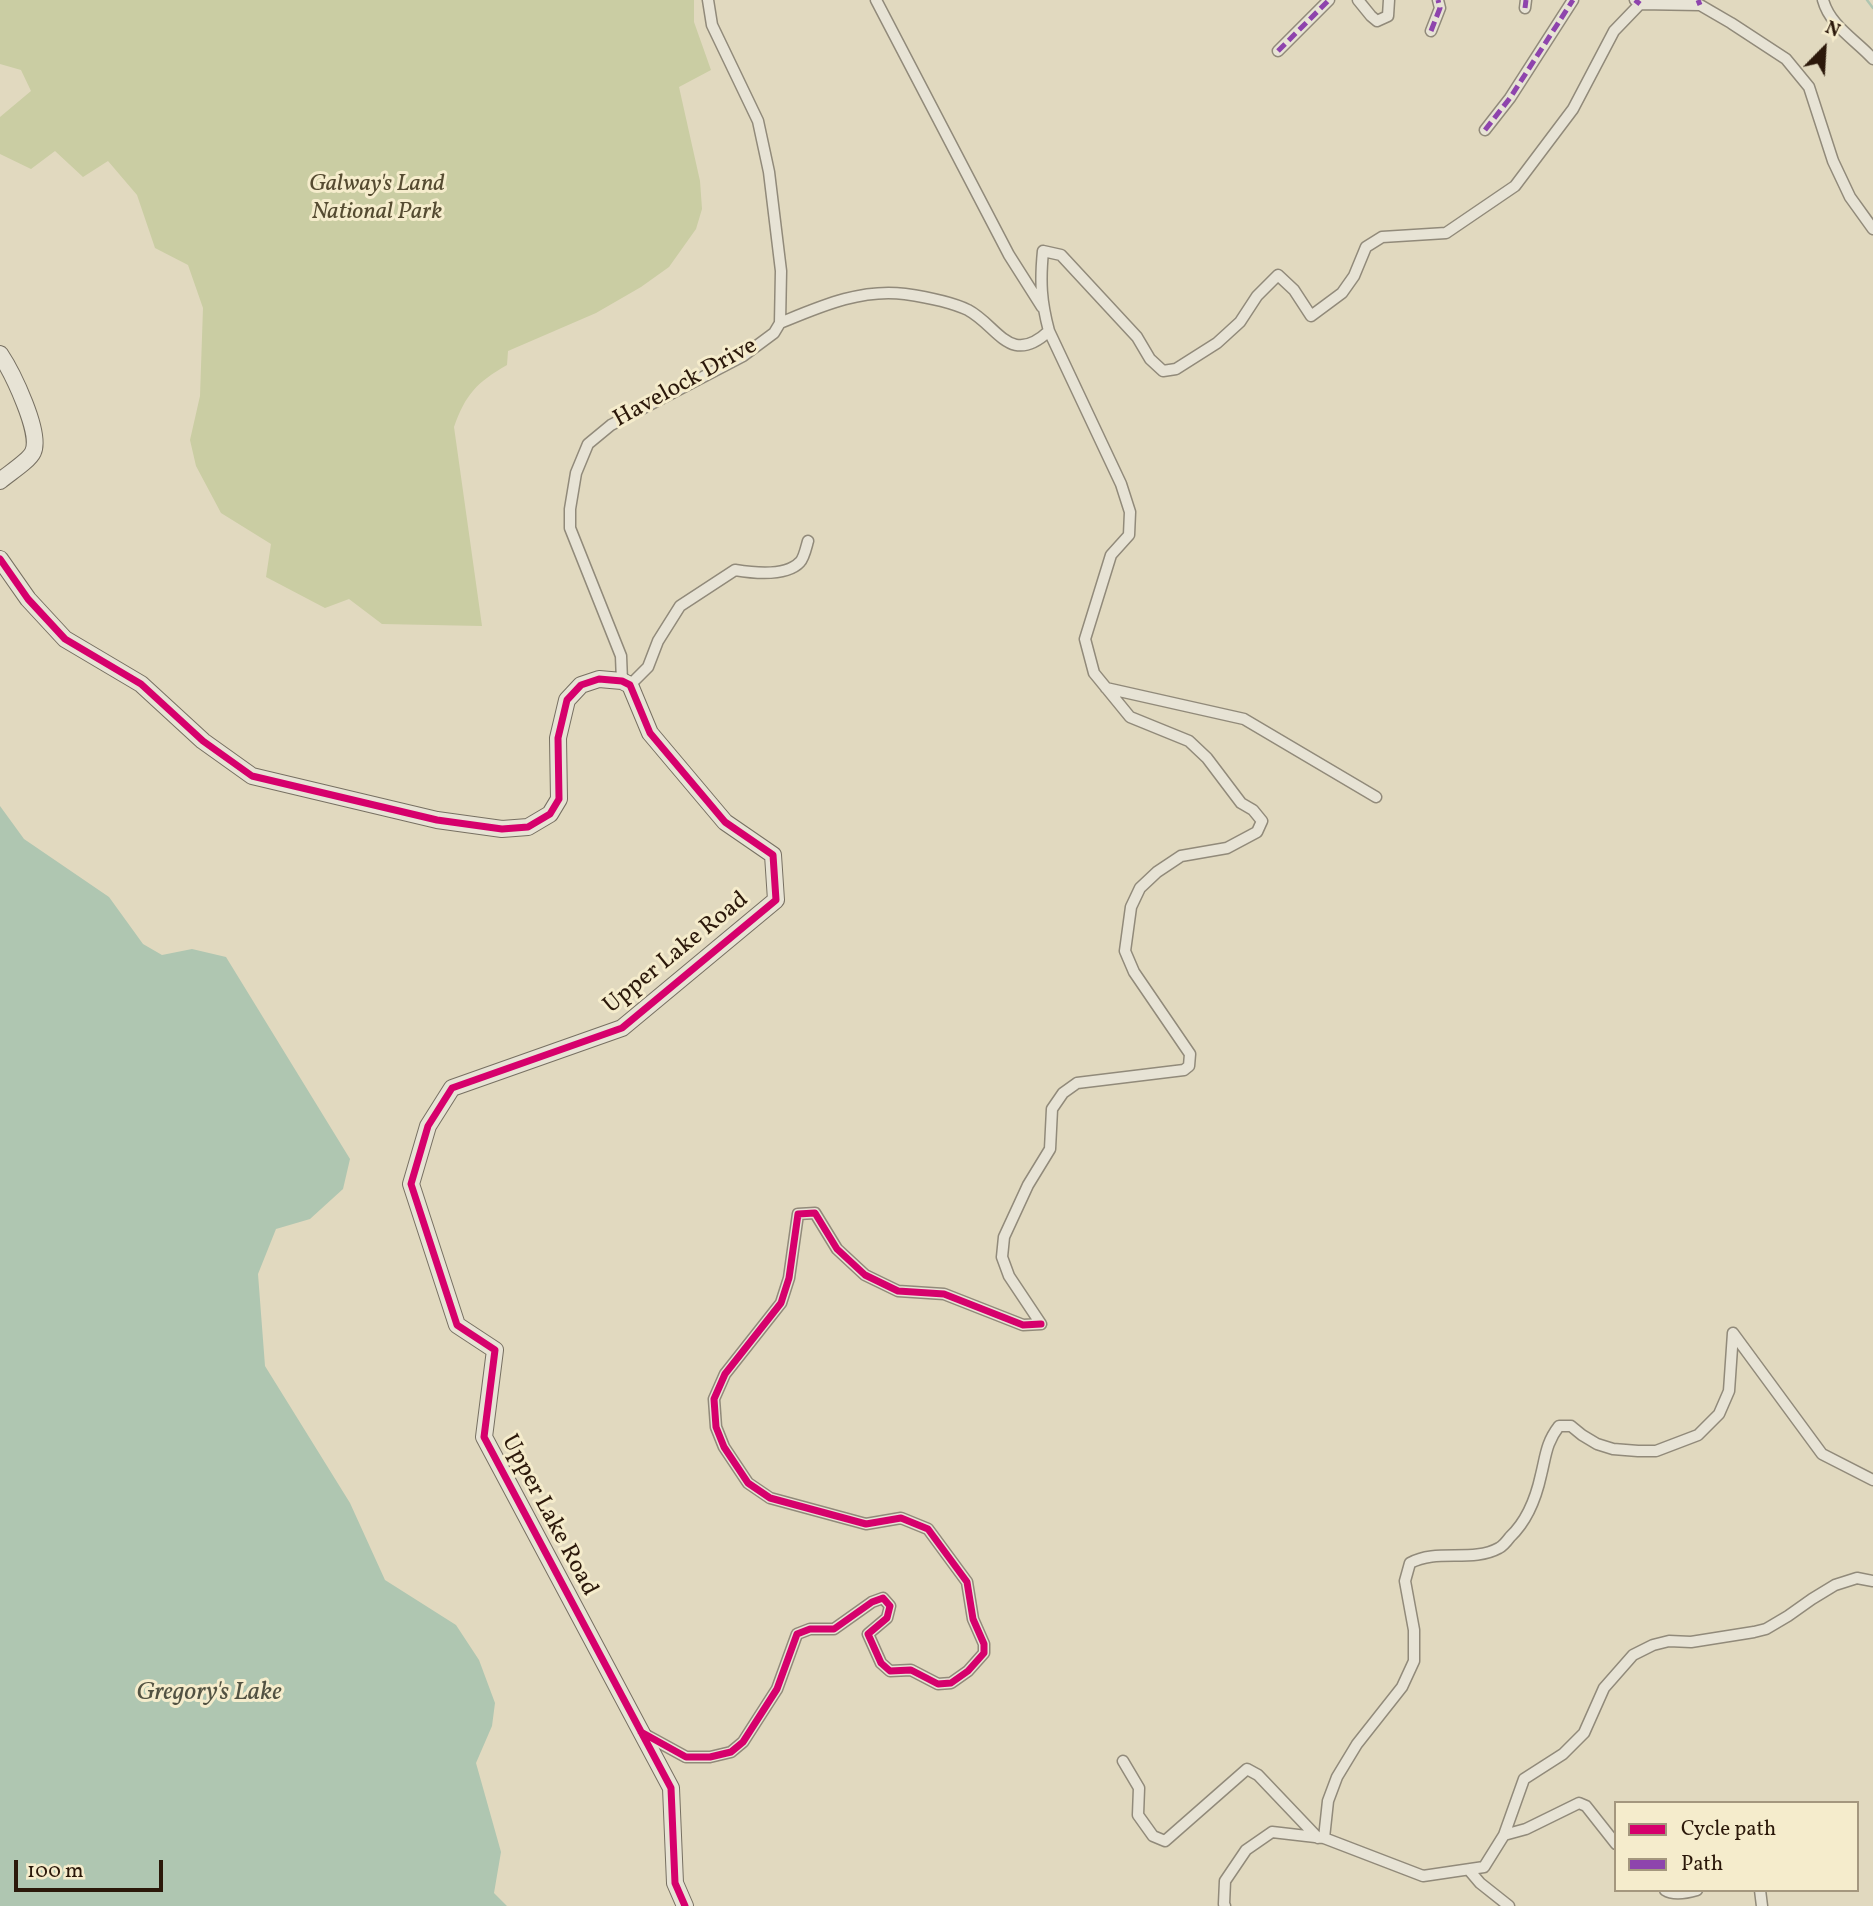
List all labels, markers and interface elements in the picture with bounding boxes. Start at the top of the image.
north arrow [1789,14,1859,84]
text: N [1821,15,1844,44]
park label: Galway's Land National Park [309,172,445,228]
street label: Havelock Drive [609,333,763,435]
street label: Upper Lake Road [599,887,755,1021]
street label: Upper Lake Road [493,1430,603,1602]
water label: Gregory's Lake [136,1678,282,1710]
legend [1614,1801,1859,1892]
text: Cycle path [1681,1815,1776,1844]
scale bar [18,1846,166,1890]
text: Path [1681,1850,1723,1879]
text: 100 m [27,1857,84,1886]

